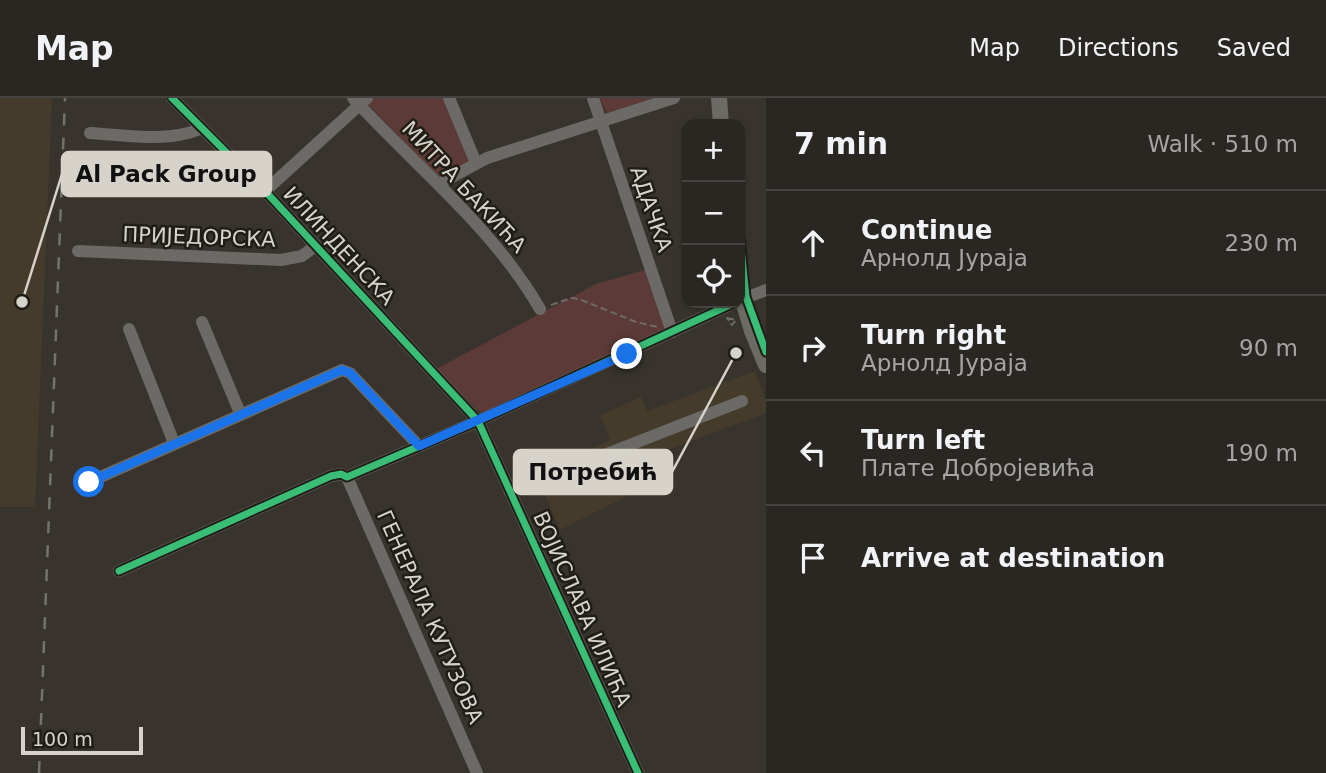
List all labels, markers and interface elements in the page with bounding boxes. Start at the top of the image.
text: Map [35,29,114,68]
text: Map [969,34,1020,62]
text: Directions [1058,34,1179,62]
text: Saved [1217,34,1291,62]
street label: МИТРА БАКИЋА [397,116,531,258]
map controls [682,119,745,308]
button: + [682,119,745,182]
text: 7 min [794,126,888,161]
text: Walk · 510 m [1147,131,1298,157]
callout: Al Pack Group [62,152,271,196]
text: Al Pack Group [75,161,257,187]
street label: АДАЧКА [625,163,677,255]
street label: ИЛИНДЕНСКА [278,182,400,310]
button: − [682,182,745,245]
text: Continue [861,215,992,245]
street label: ПРИЈЕДОРСКА [122,222,277,252]
icon: ahead [794,224,832,262]
text: 230 m [1224,230,1298,256]
button: locate [682,245,745,308]
text: Арнолд Јураја [861,245,1028,271]
text: Turn right [861,320,1006,350]
icon: right [794,329,832,367]
text: 90 m [1239,335,1298,361]
route end [611,338,642,369]
text: Арнолд Јураја [861,350,1028,376]
text: Turn left [861,425,985,455]
icon: left [794,434,832,472]
text: 190 m [1224,440,1298,466]
callout: Потребић [514,450,672,494]
text: Плате Добројевића [861,455,1095,481]
text: Потребић [528,459,658,485]
route start [73,466,104,497]
street label: ГЕНЕРАЛА КУТУЗОВА [372,507,488,728]
street label: ВОЈИСЛАВА ИЛИЋА [528,508,636,711]
icon: arrive [794,539,832,577]
text: Arrive at destination [861,543,1165,573]
scale bar [21,724,144,756]
text: 100 m [32,728,93,750]

